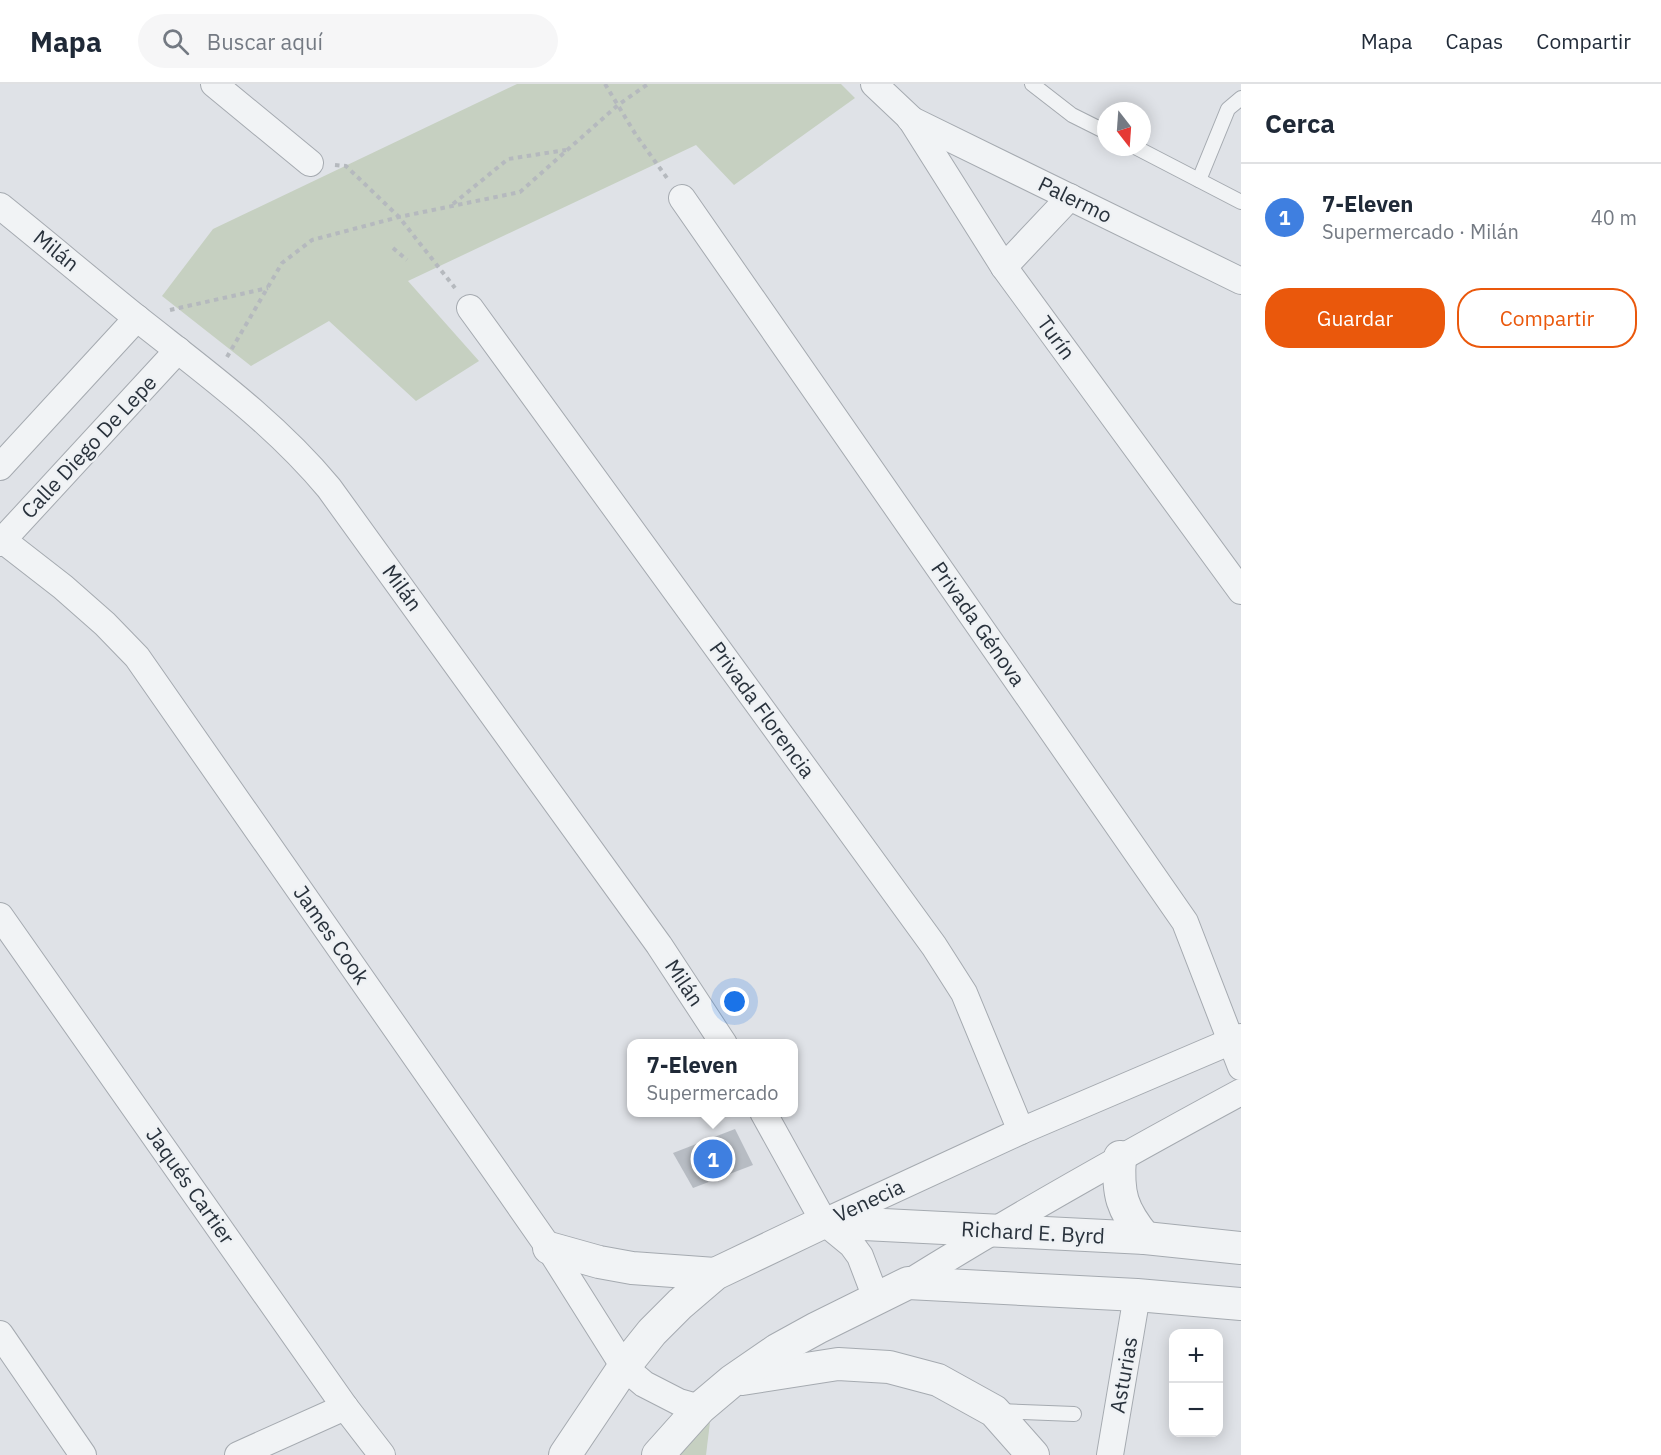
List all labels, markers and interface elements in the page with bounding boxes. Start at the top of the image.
search box [138,14,558,68]
text: Mapa [30,23,102,60]
icon: search [159,25,192,58]
text: Buscar aquí [207,27,323,56]
text: Mapa [1361,27,1412,55]
text: Capas [1445,27,1503,55]
text: Compartir [1536,27,1631,55]
north arrow [1097,102,1151,156]
text: Cerca [1265,106,1335,140]
street label: Palermo [1034,169,1117,229]
text: 7-Eleven [1322,189,1413,218]
text: 1 [1279,204,1291,231]
text: 40 m [1591,204,1637,231]
text: Supermercado · Milán [1322,218,1519,245]
street label: Milán [28,223,85,277]
button: Guardar [1265,288,1445,348]
button: Compartir [1457,288,1637,348]
street label: Turín [1031,310,1082,365]
street label: Calle Diego De Lepe [14,368,162,524]
street label: Privada Génova [925,556,1032,691]
street label: Milán [376,558,429,616]
street label: Privada Florencia [704,635,822,783]
street label: James Cook [287,879,376,989]
street label: Milán [659,953,711,1011]
your location [720,987,749,1016]
popup [627,1039,798,1117]
text: 7-Eleven [646,1050,738,1079]
text: Supermercado [646,1079,779,1106]
street label: Jaqués Cartier [140,1121,242,1250]
pin: 1 [694,1136,732,1182]
street label: Venecia [829,1172,908,1228]
street label: Richard E. Byrd [961,1214,1106,1250]
map controls [1169,1329,1223,1437]
button: + [1169,1329,1223,1383]
street label: Asturias [1103,1334,1144,1415]
button: − [1169,1383,1223,1437]

